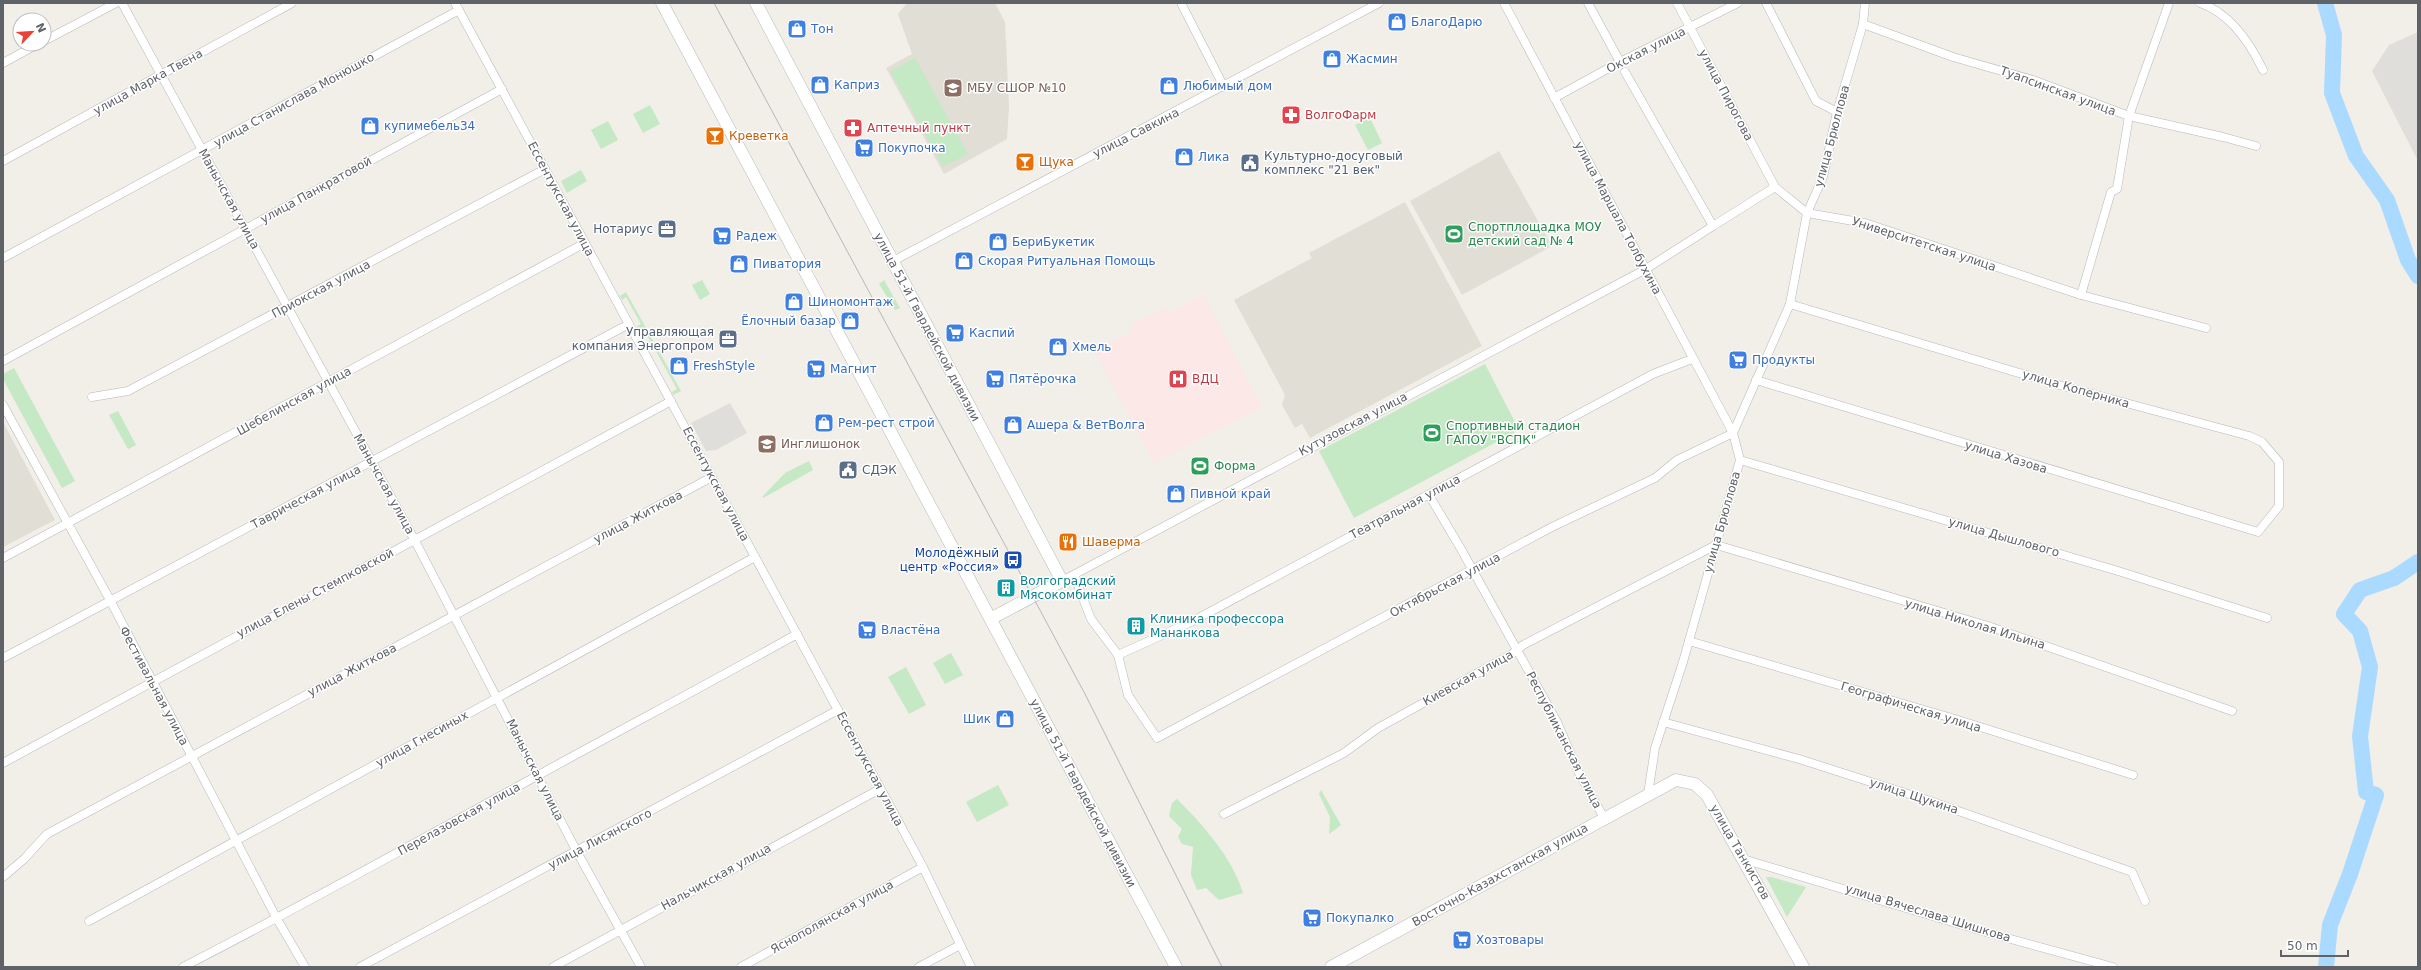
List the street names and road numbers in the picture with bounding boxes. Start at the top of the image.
street label: Окская улица [1604,24,1688,76]
street label: улица Марка Твена [91,46,205,118]
street label: улица Пирогова [1696,47,1756,143]
street label: улица Станислава Монюшко [211,50,377,150]
street label: Туапсинская улица [1997,63,2118,118]
street label: улица Брюллова [1812,83,1852,189]
street label: улица Савкина [1091,105,1181,161]
street label: Ессентукская улица [525,139,597,259]
street label: улица Маршала Толбухина [1572,139,1664,297]
street label: Манычская улица [196,146,262,252]
street label: улица Панкратовой [258,154,374,226]
street label: Университетская улица [1850,214,1998,274]
street label: улица 51-й Гвардейской дивизии [871,230,983,424]
street label: Приокская улица [269,257,373,321]
street label: Шебелинская улица [234,364,354,438]
street label: улица Коперника [2021,367,2131,411]
street label: Кутузовская улица [1296,389,1410,459]
street label: Ессентукская улица [680,424,752,544]
street label: Манычская улица [351,431,417,537]
street label: улица Хазова [1963,438,2049,476]
street label: Таврическая улица [248,462,363,532]
street label: улица Брюллова [1701,470,1743,574]
street label: Театральная улица [1346,472,1463,543]
street label: улица Житкова [591,488,685,546]
street label: улица Дышлового [1947,514,2061,560]
street label: улица Елены Стемпковской [234,546,396,640]
street label: Октябрьская улица [1387,550,1503,620]
street label: улица Николая Ильина [1903,596,2047,652]
street label: Фестивальная улица [117,624,191,748]
street label: улица Житкова [305,641,399,699]
street label: Киевская улица [1420,647,1516,709]
street label: Республиканская улица [1523,669,1605,811]
street label: Географическая улица [1839,679,1983,735]
street label: улица 51-й Гвардейской дивизии [1027,696,1139,890]
street label: улица Гнесиных [373,708,471,770]
street label: Ессентукская улица [834,709,906,829]
street label: Манычская улица [503,717,567,823]
street label: улица Щукина [1868,775,1960,817]
street label: Перелазовская улица [395,780,523,858]
street label: улица Танкистов [1707,802,1773,902]
street label: улица Лисянского [546,806,654,872]
street label: Восточно-Казахстанская улица [1410,821,1590,929]
street label: Нальчикская улица [659,841,773,913]
street label: Яснополянская улица [768,877,896,957]
street label: улица Вячеслава Шишкова [1844,881,2012,945]

